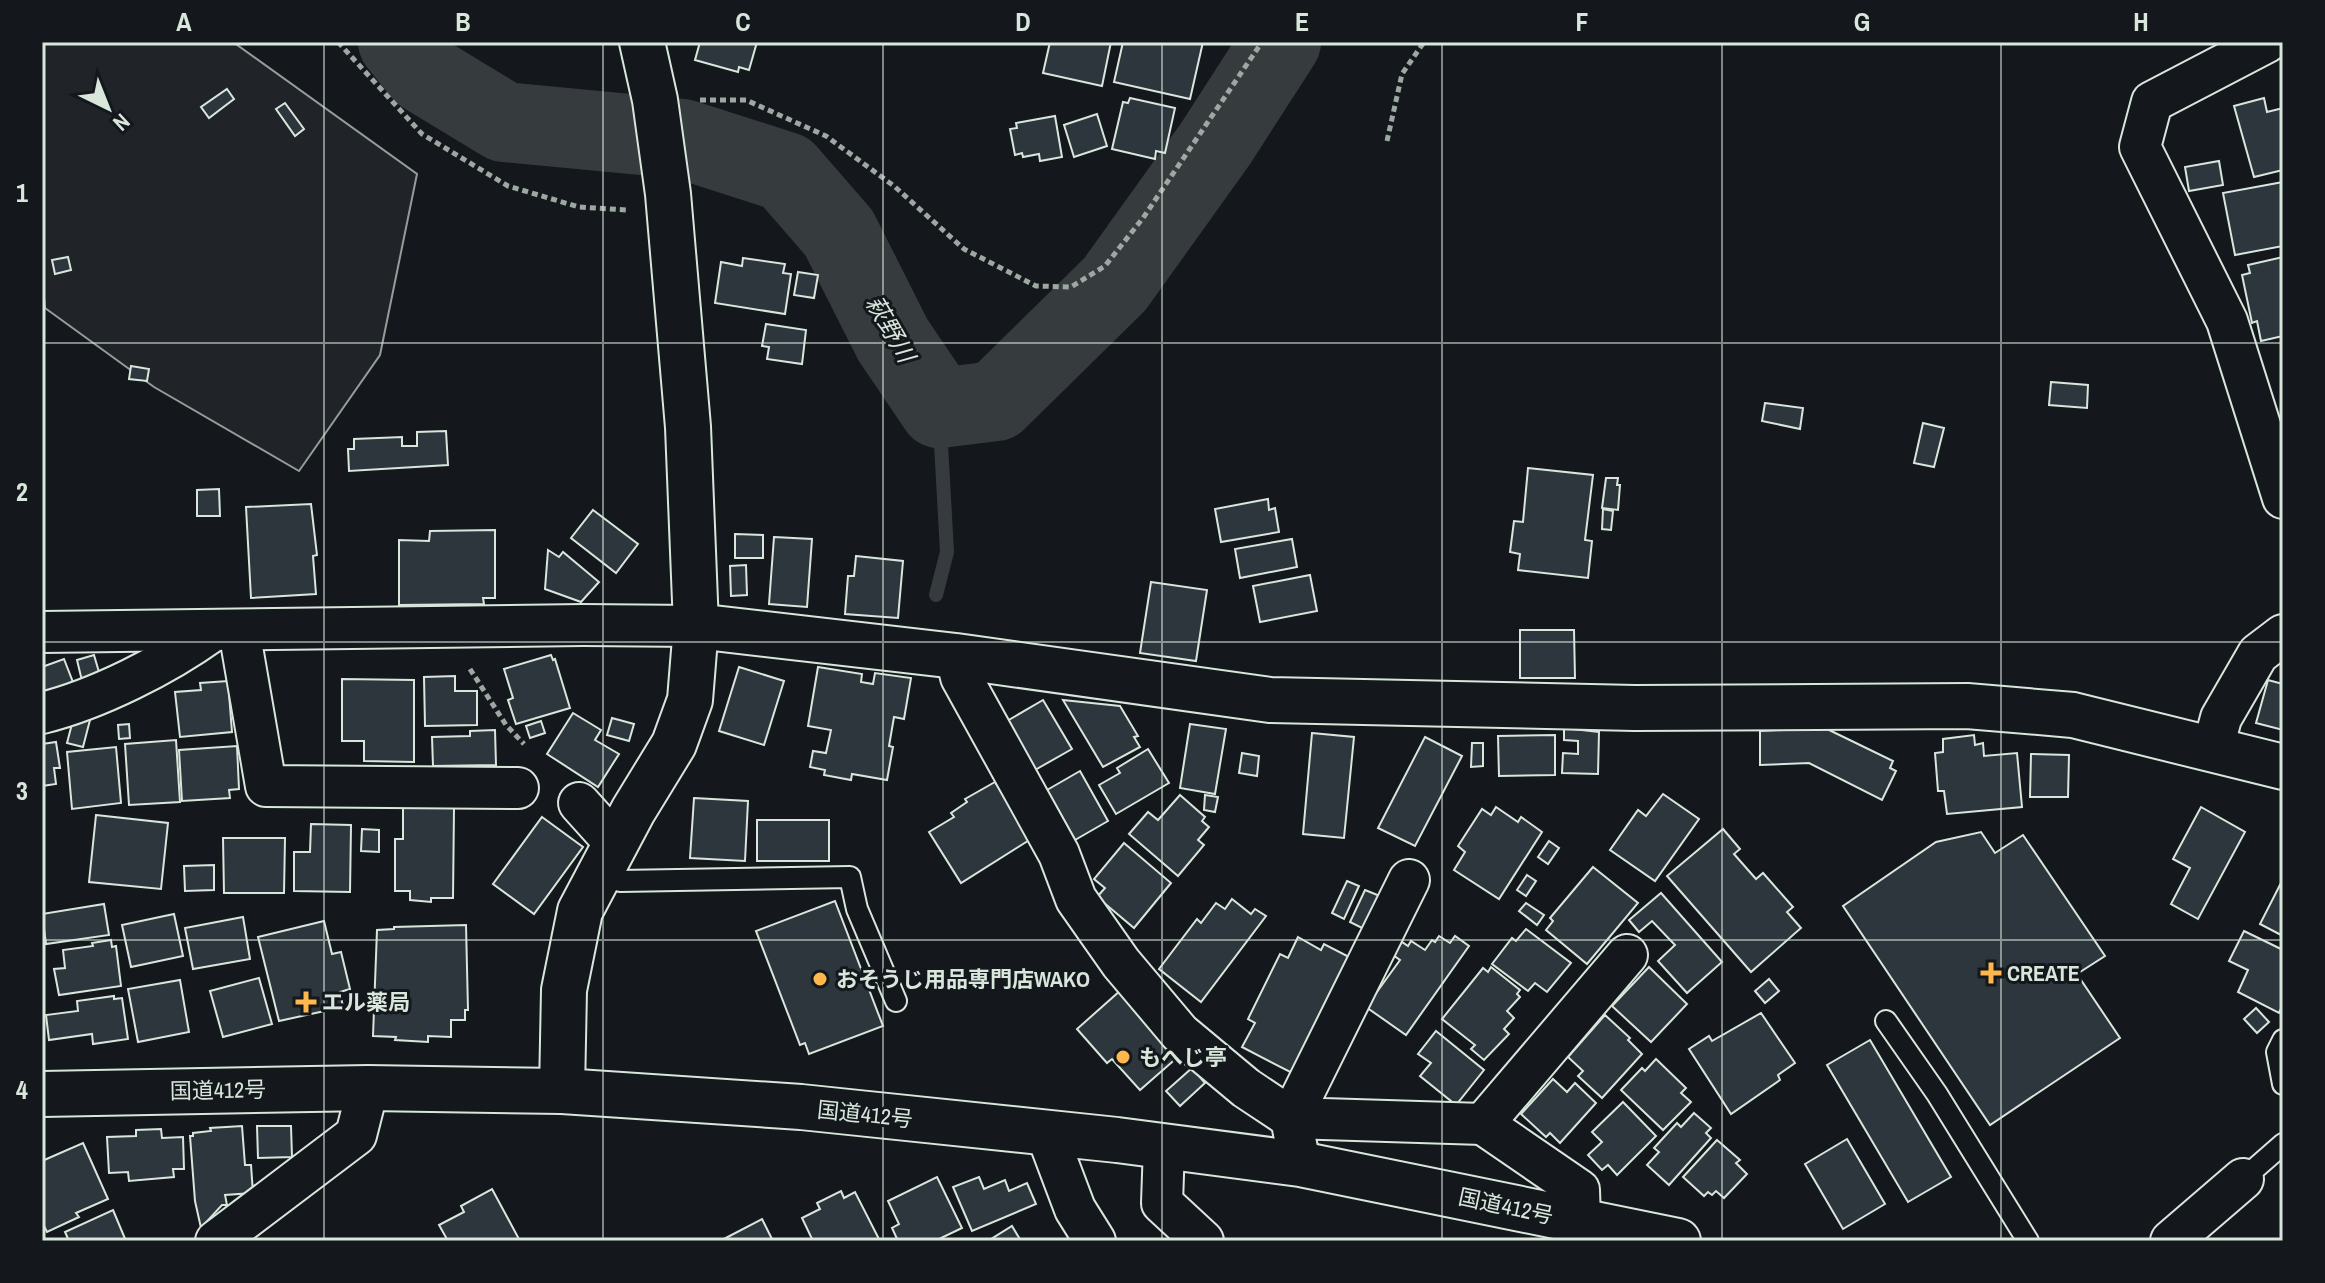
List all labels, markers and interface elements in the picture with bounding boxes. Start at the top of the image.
text: A [176,4,192,39]
text: B [455,4,471,39]
text: C [735,4,751,39]
text: D [1015,4,1031,39]
text: E [1295,4,1309,39]
text: F [1575,4,1589,39]
text: G [1854,4,1870,39]
text: H [2133,4,2149,39]
north arrow [68,68,148,148]
text: N [107,107,137,138]
text: 1 [16,175,28,210]
water label: 萩野川 [859,289,924,370]
text: 2 [16,474,28,509]
text: 3 [16,773,28,808]
place label: CREATE [2007,958,2080,988]
place label: おそうじ用品専門店WAKO [836,964,1090,994]
marker: CREATE [1982,964,2000,982]
marker: おそうじ用品専門店WAKO [811,970,829,988]
place label: エル薬局 [322,987,410,1017]
marker: エル薬局 [297,993,315,1011]
place label: もへじ亭 [1139,1042,1227,1072]
marker: もへじ亭 [1114,1048,1132,1066]
text: 4 [16,1072,28,1107]
street label: 国道412号 [170,1074,266,1106]
street label: 国道412号 [816,1094,914,1134]
street label: 国道412号 [1456,1181,1556,1231]

